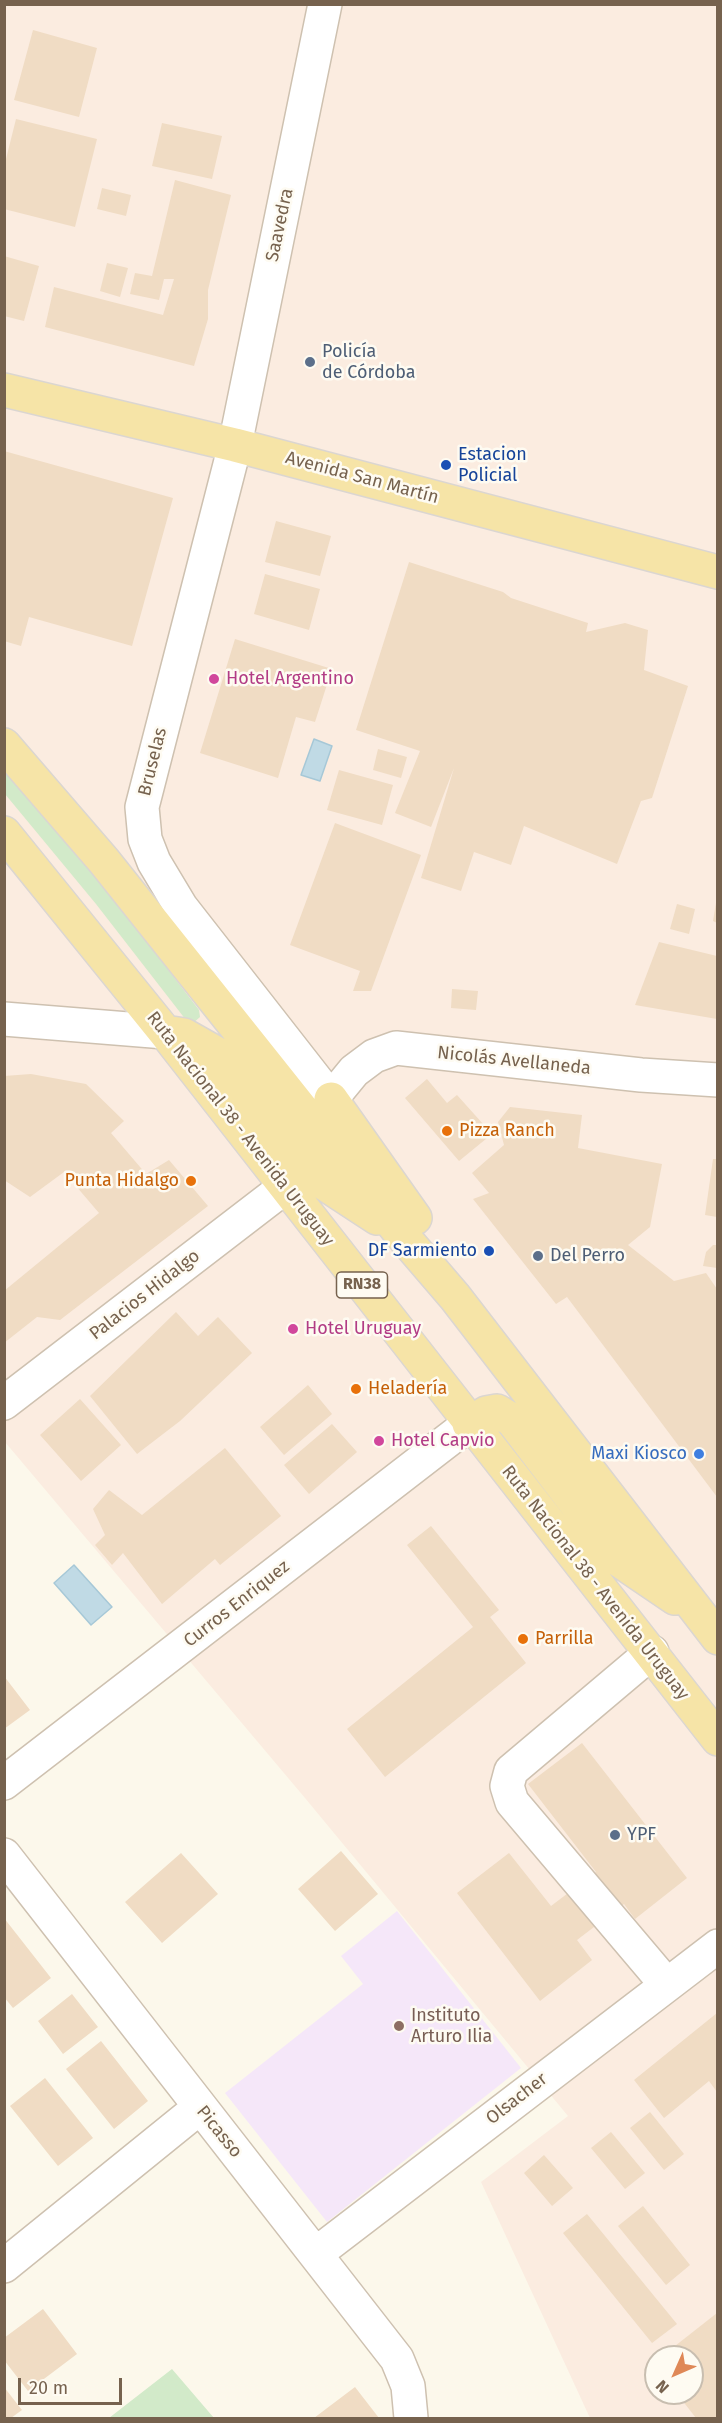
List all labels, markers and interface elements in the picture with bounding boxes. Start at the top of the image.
street label: Saavedra [262,186,298,264]
place label: Policía de Córdoba [322,341,416,384]
marker: Policía de Córdoba [303,355,317,369]
place label: Estacion Policial [458,444,527,486]
street label: Avenida San Martín [283,447,441,509]
marker: Estacion Policial [439,458,453,472]
place label: Hotel Argentino [226,668,354,690]
marker: Hotel Argentino [207,672,221,686]
street label: Bruselas [134,726,172,798]
street label: Ruta Nacional 38 - Avenida Uruguay [142,1007,338,1251]
street label: Nicolás Avellaneda [436,1042,592,1080]
place label: Pizza Ranch [459,1120,555,1142]
marker: Pizza Ranch [440,1124,454,1138]
place label: Punta Hidalgo [65,1170,179,1192]
marker: Punta Hidalgo [184,1174,198,1188]
place label: DF Sarmiento [368,1240,477,1262]
marker: DF Sarmiento [482,1244,496,1258]
street label: Palacios Hidalgo [86,1245,204,1345]
place label: Del Perro [550,1245,625,1267]
marker: Del Perro [531,1249,545,1263]
road number: RN38 [336,1272,388,1298]
place label: Hotel Uruguay [305,1318,421,1340]
marker: Hotel Uruguay [286,1322,300,1336]
place label: Heladería [368,1378,447,1400]
marker: Heladería [349,1382,363,1396]
place label: Hotel Capvio [391,1430,495,1452]
marker: Hotel Capvio [372,1434,386,1448]
place label: Maxi Kiosco [591,1443,687,1465]
marker: Maxi Kiosco [692,1447,706,1461]
street label: Ruta Nacional 38 - Avenida Uruguay [497,1461,693,1705]
street label: Curros Enriquez [180,1556,294,1652]
place label: Parrilla [535,1628,593,1650]
marker: Parrilla [516,1632,530,1646]
place label: YPF [627,1824,656,1846]
marker: YPF [608,1828,622,1842]
place label: Instituto Arturo Ilia [411,2005,492,2048]
marker: Instituto Arturo Ilia [392,2019,406,2033]
street label: Olsacher [482,2068,552,2130]
street label: Picasso [192,2102,246,2162]
north arrow [644,2345,704,2405]
scale bar [21,2366,124,2404]
text: N [652,2376,673,2397]
text: 20 m [29,2377,68,2399]

